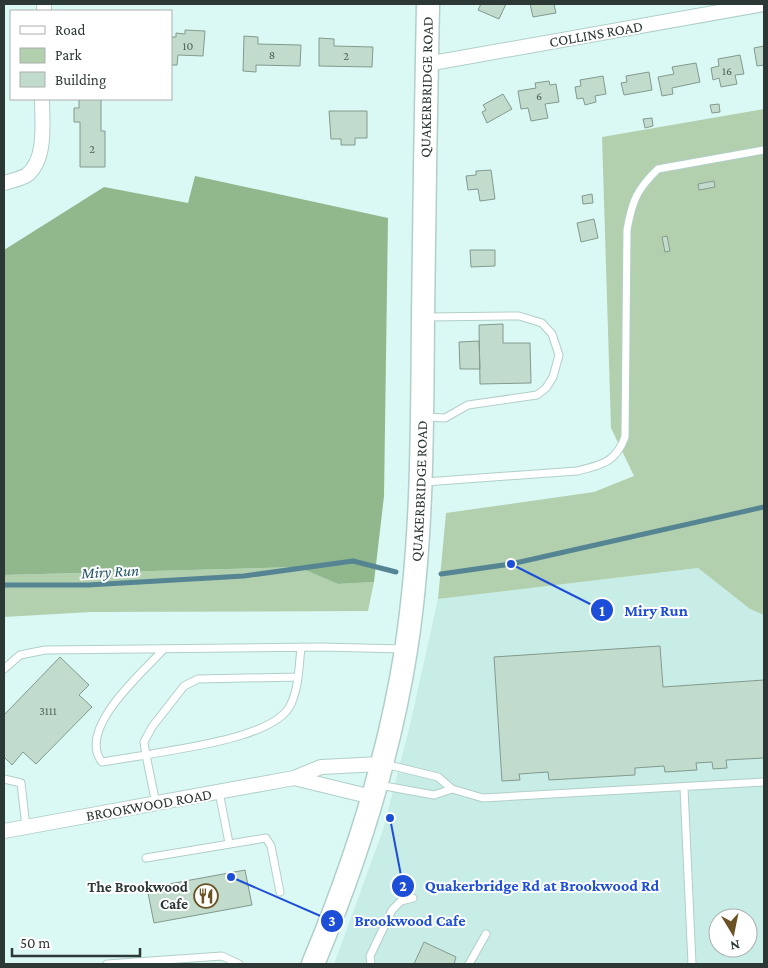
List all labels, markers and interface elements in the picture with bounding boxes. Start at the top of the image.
legend [10,10,172,100]
street label: QUAKERBRIDGE ROAD [417,16,436,158]
street label: COLLINS ROAD [548,18,644,50]
text: Road [55,22,86,38]
house number: 10 [183,39,194,53]
text: Park [55,47,82,63]
house number: 8 [269,48,275,62]
house number: 2 [343,49,349,63]
house number: 16 [722,64,732,78]
text: Building [55,72,106,89]
house number: 6 [536,89,542,103]
house number: 2 [89,142,95,156]
street label: QUAKERBRIDGE ROAD [408,420,430,562]
water label: Miry Run [80,561,139,583]
callout: Miry Run [589,595,698,626]
text: Miry Run [624,602,688,619]
text: 1 [599,603,605,619]
house number: 3111 [39,704,57,718]
street label: BROOKWOOD ROAD [85,786,213,824]
callout: Quakerbridge Rd at Brookwood Rd [390,870,670,901]
text: Quakerbridge Rd at Brookwood Rd [425,877,660,894]
text: 2 [399,878,407,894]
place label: The Brookwood Cafe [87,879,189,912]
restaurant icon: The Brookwood Cafe [193,883,219,909]
callout: Brookwood Cafe [319,905,476,936]
north arrow [708,908,758,958]
text: Brookwood Cafe [354,912,466,929]
text: 3 [328,913,336,929]
scale bar [12,926,140,958]
text: 50 m [20,935,50,951]
text: N [729,937,741,955]

